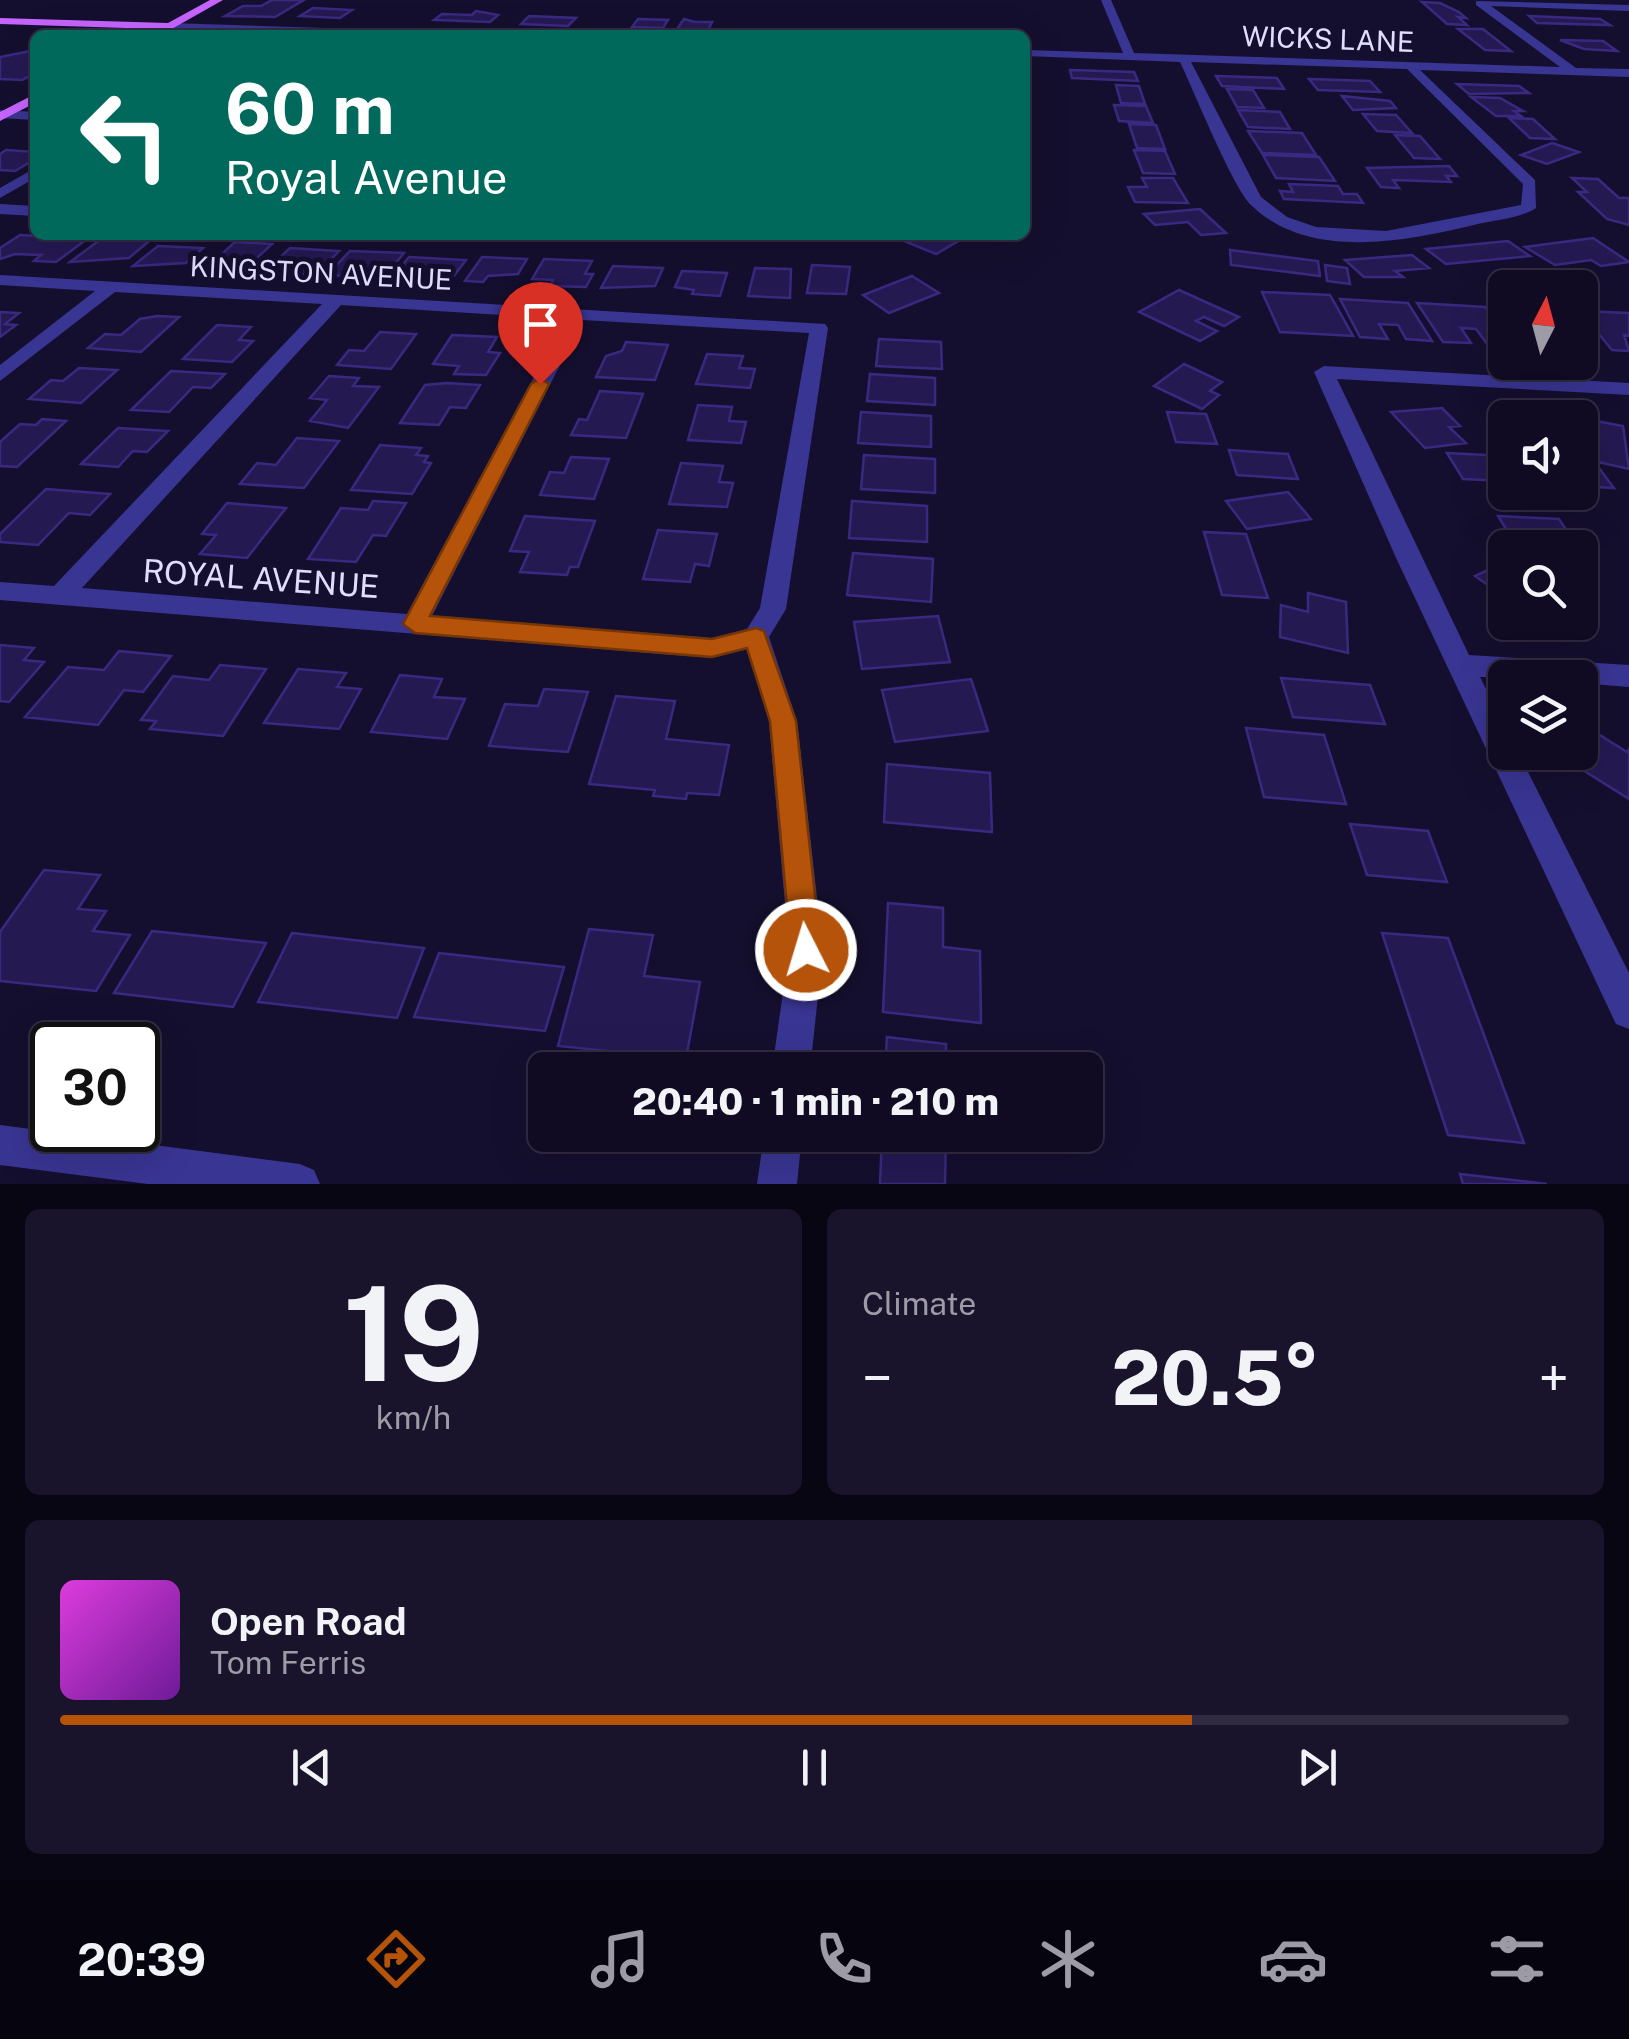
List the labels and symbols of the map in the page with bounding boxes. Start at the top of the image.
street label: WICKS LANE [1241,19,1415,58]
street label: KINGSTON AVENUE [189,249,453,296]
north arrow [1488,270,1598,380]
pin [498,282,583,385]
street label: ROYAL AVENUE [142,552,380,605]
position arrow [754,898,858,1002]
speed limit sign: 30 [30,1022,160,1152]

